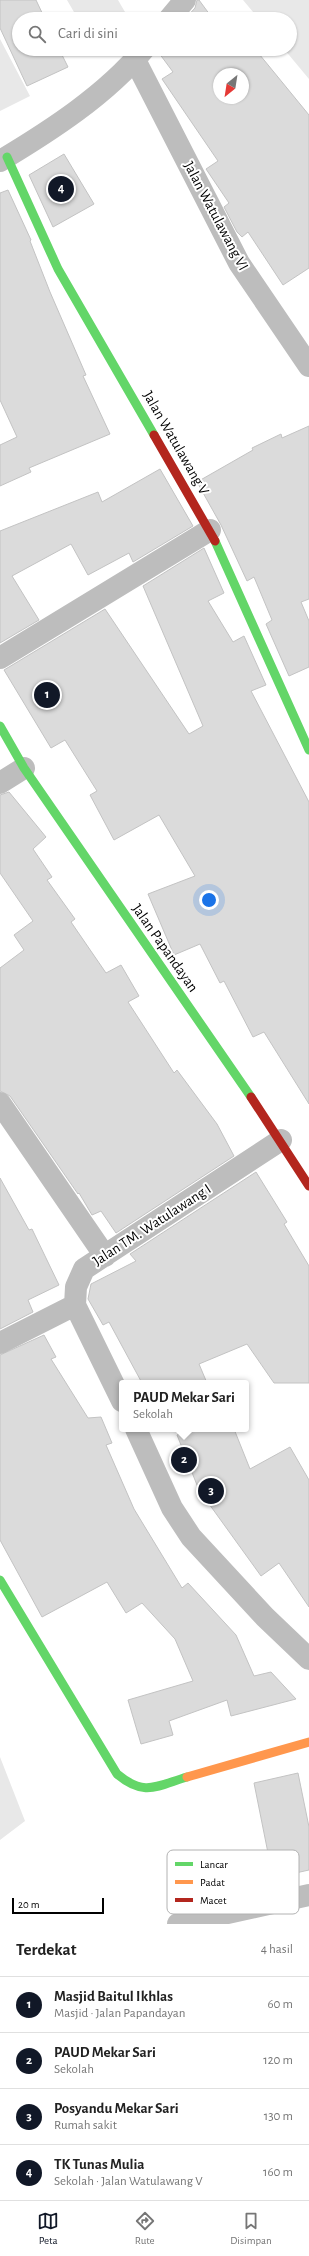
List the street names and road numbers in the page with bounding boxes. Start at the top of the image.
street label: Jalan Watulawang VI [181,159,251,273]
street label: Jalan Watulawang V [140,389,212,498]
street label: Jalan Papandayan [129,901,201,995]
street label: Jalan TM. Watulawang I [90,1181,214,1269]

